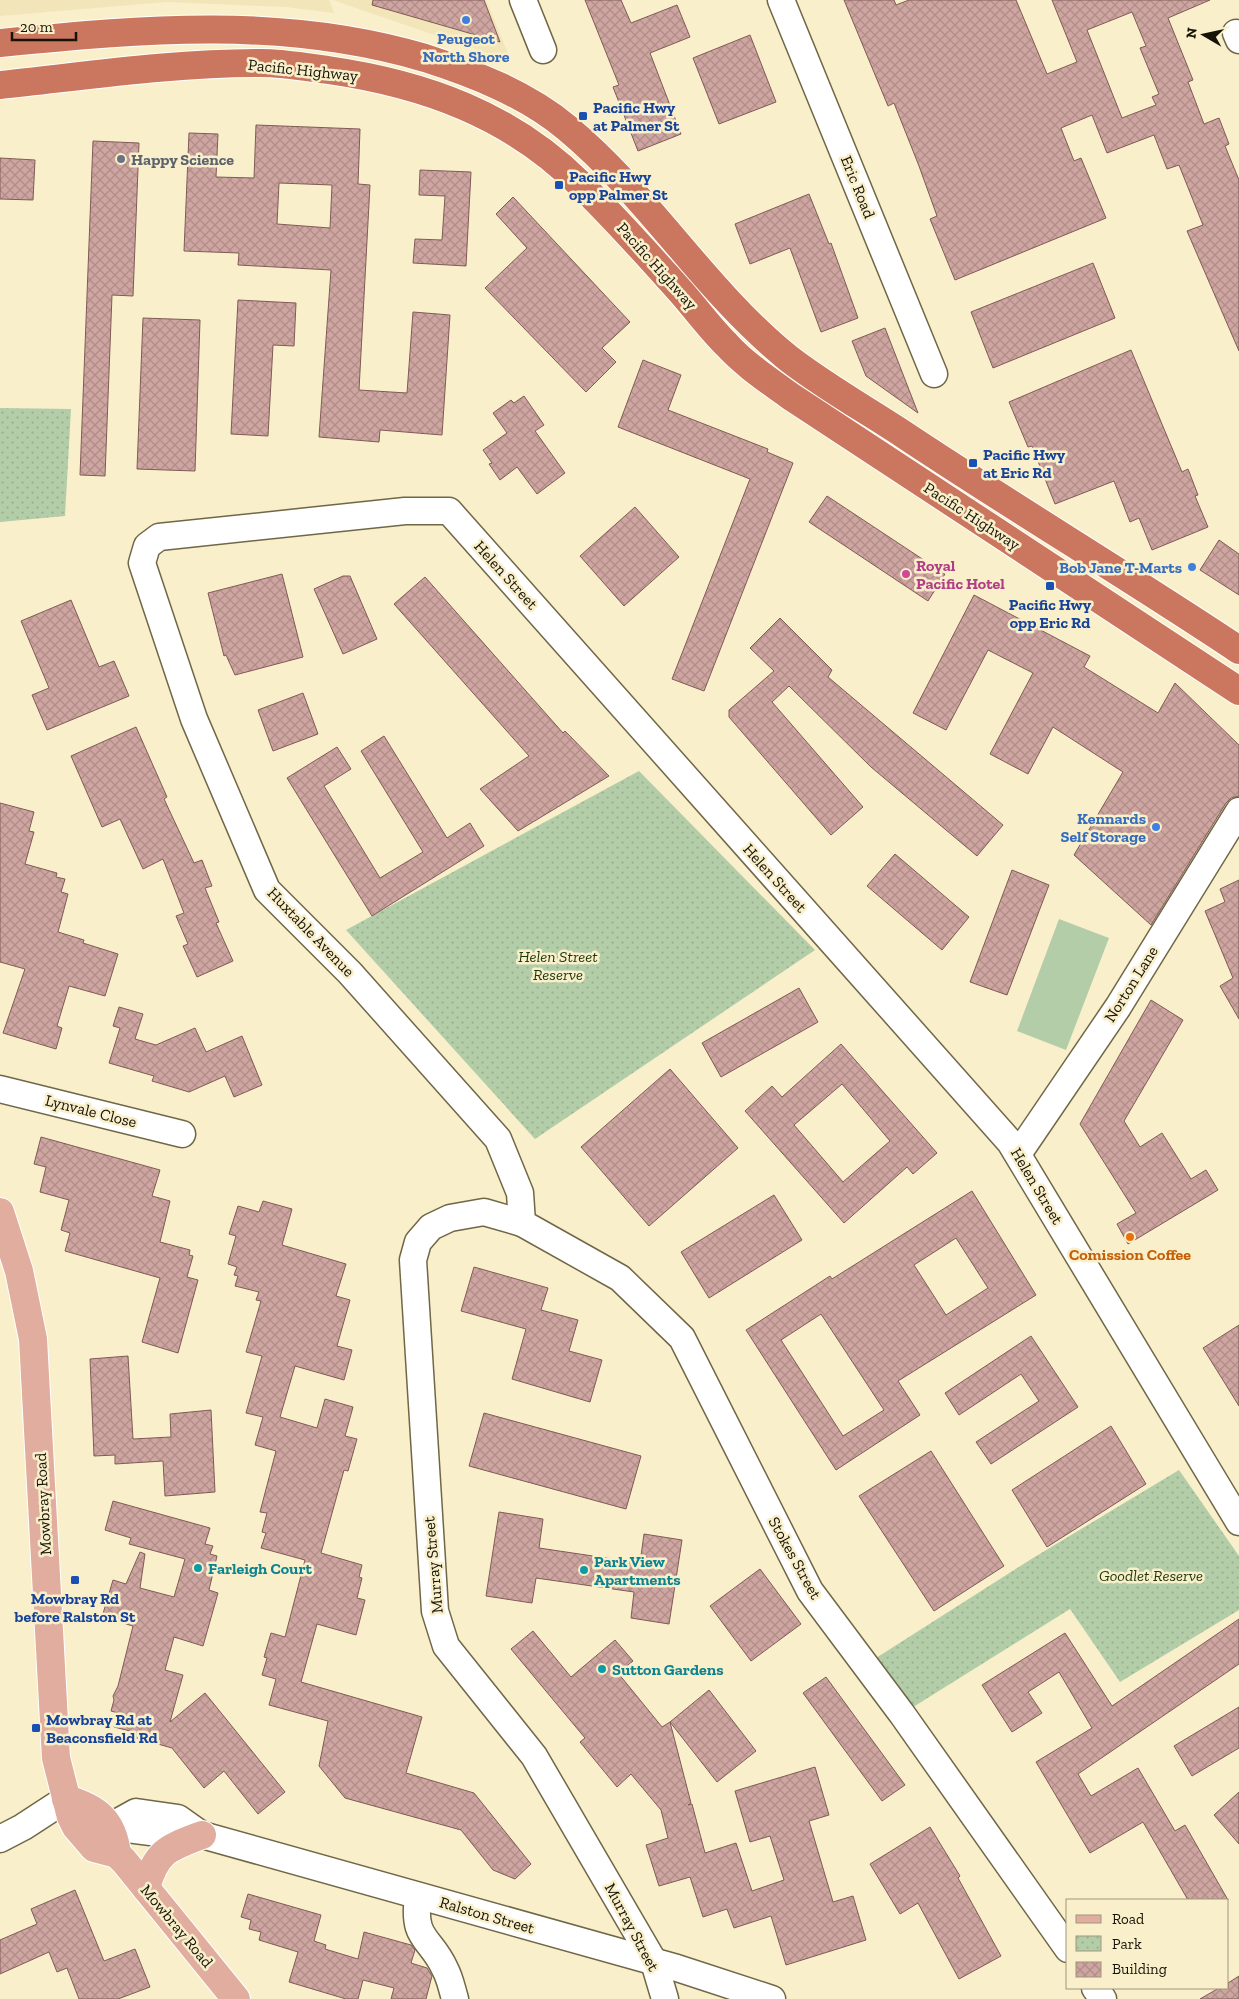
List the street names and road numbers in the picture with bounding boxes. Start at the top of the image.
street label: Pacific Highway [247,55,360,85]
street label: Eric Road [837,153,879,221]
street label: Pacific Highway [613,219,702,314]
street label: Pacific Highway [920,478,1024,555]
street label: Helen Street [470,537,542,613]
street label: Helen Street [739,840,811,916]
street label: Huxtable Avenue [264,883,358,981]
street label: Norton Lane [1100,942,1162,1026]
street label: Lynvale Close [43,1090,139,1132]
street label: Helen Street [1007,1144,1067,1228]
street label: Mowbray Road [31,1452,55,1556]
street label: Stokes Street [765,1514,825,1602]
street label: Murray Street [419,1516,447,1614]
street label: Murray Street [601,1880,663,1974]
street label: Mowbray Road [137,1881,217,1972]
street label: Ralston Street [437,1892,537,1938]

